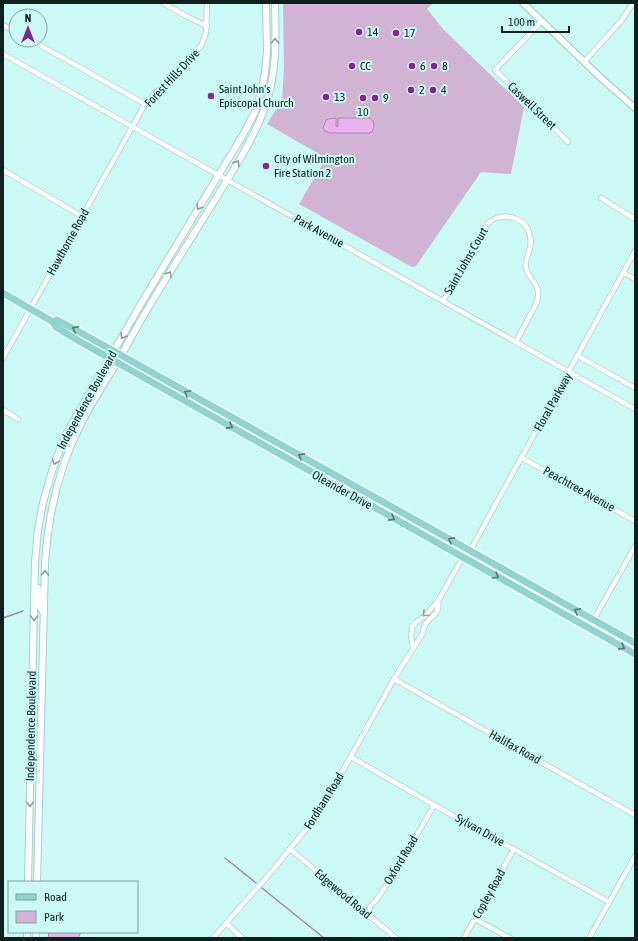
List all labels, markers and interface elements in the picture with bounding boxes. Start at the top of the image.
north arrow [8,8,48,48]
scale bar [502,8,569,34]
text: N [25,12,31,24]
text: 100 m [508,15,535,29]
place label: 14 [367,25,379,39]
place label: 17 [404,26,416,40]
marker: 14 [354,27,364,37]
marker: 17 [391,28,401,38]
one-way arrow [271,38,279,44]
street label: Forest Hills Drive [142,46,202,110]
place label: CC [360,59,371,73]
place label: 6 [420,59,426,73]
place label: 8 [442,59,448,73]
marker: CC [347,61,357,71]
marker: 6 [407,61,417,71]
marker: 8 [429,61,439,71]
street label: Caswell Street [505,79,560,133]
place label: Saint John's Episcopal Church [219,82,294,110]
place label: 2 [419,83,425,97]
place label: 4 [441,83,447,97]
marker: 2 [406,85,416,95]
marker: 4 [428,85,438,95]
place label: 13 [334,90,345,104]
marker: Saint John's Episcopal Church [206,91,216,101]
place label: 9 [383,91,389,105]
marker: 13 [321,92,331,102]
marker: 10 [358,93,368,103]
marker: 9 [370,93,380,103]
place label: 10 [357,105,369,119]
place label: City of Wilmington Fire Station 2 [274,152,355,180]
one-way arrow [232,160,240,167]
marker: City of Wilmington Fire Station 2 [261,161,271,171]
one-way arrow [196,203,204,210]
street label: Hawthorne Road [44,206,92,278]
street label: Park Avenue [292,212,346,250]
street label: Saint Johns Court [441,225,491,297]
one-way arrow [164,271,172,278]
one-way arrow [72,327,80,334]
one-way arrow [120,331,127,339]
street label: Independence Boulevard [54,348,120,452]
street label: Floral Parkway [531,370,575,434]
one-way arrow [184,390,192,397]
one-way arrow [226,422,233,429]
one-way arrow [298,454,305,461]
one-way arrow [51,459,59,466]
street label: Peachtree Avenue [541,464,617,514]
street label: Oleander Drive [310,468,374,512]
one-way arrow [388,513,395,520]
one-way arrow [448,538,455,545]
one-way arrow [41,570,49,576]
one-way arrow [492,572,500,579]
one-way arrow [573,608,581,615]
one-way arrow [422,610,430,617]
one-way arrow [30,615,38,621]
one-way arrow [618,642,625,649]
street label: Independence Boulevard [23,671,39,781]
street label: Halifax Road [487,727,543,767]
street label: Fordham Road [301,770,347,832]
one-way arrow [26,801,34,807]
street label: Sylvan Drive [453,811,507,849]
street label: Oxford Road [381,833,421,887]
street label: Edgewood Road [312,866,374,922]
street label: Copley Road [470,867,508,921]
legend [8,881,138,933]
text: Road [44,890,67,904]
text: Park [44,910,65,924]

